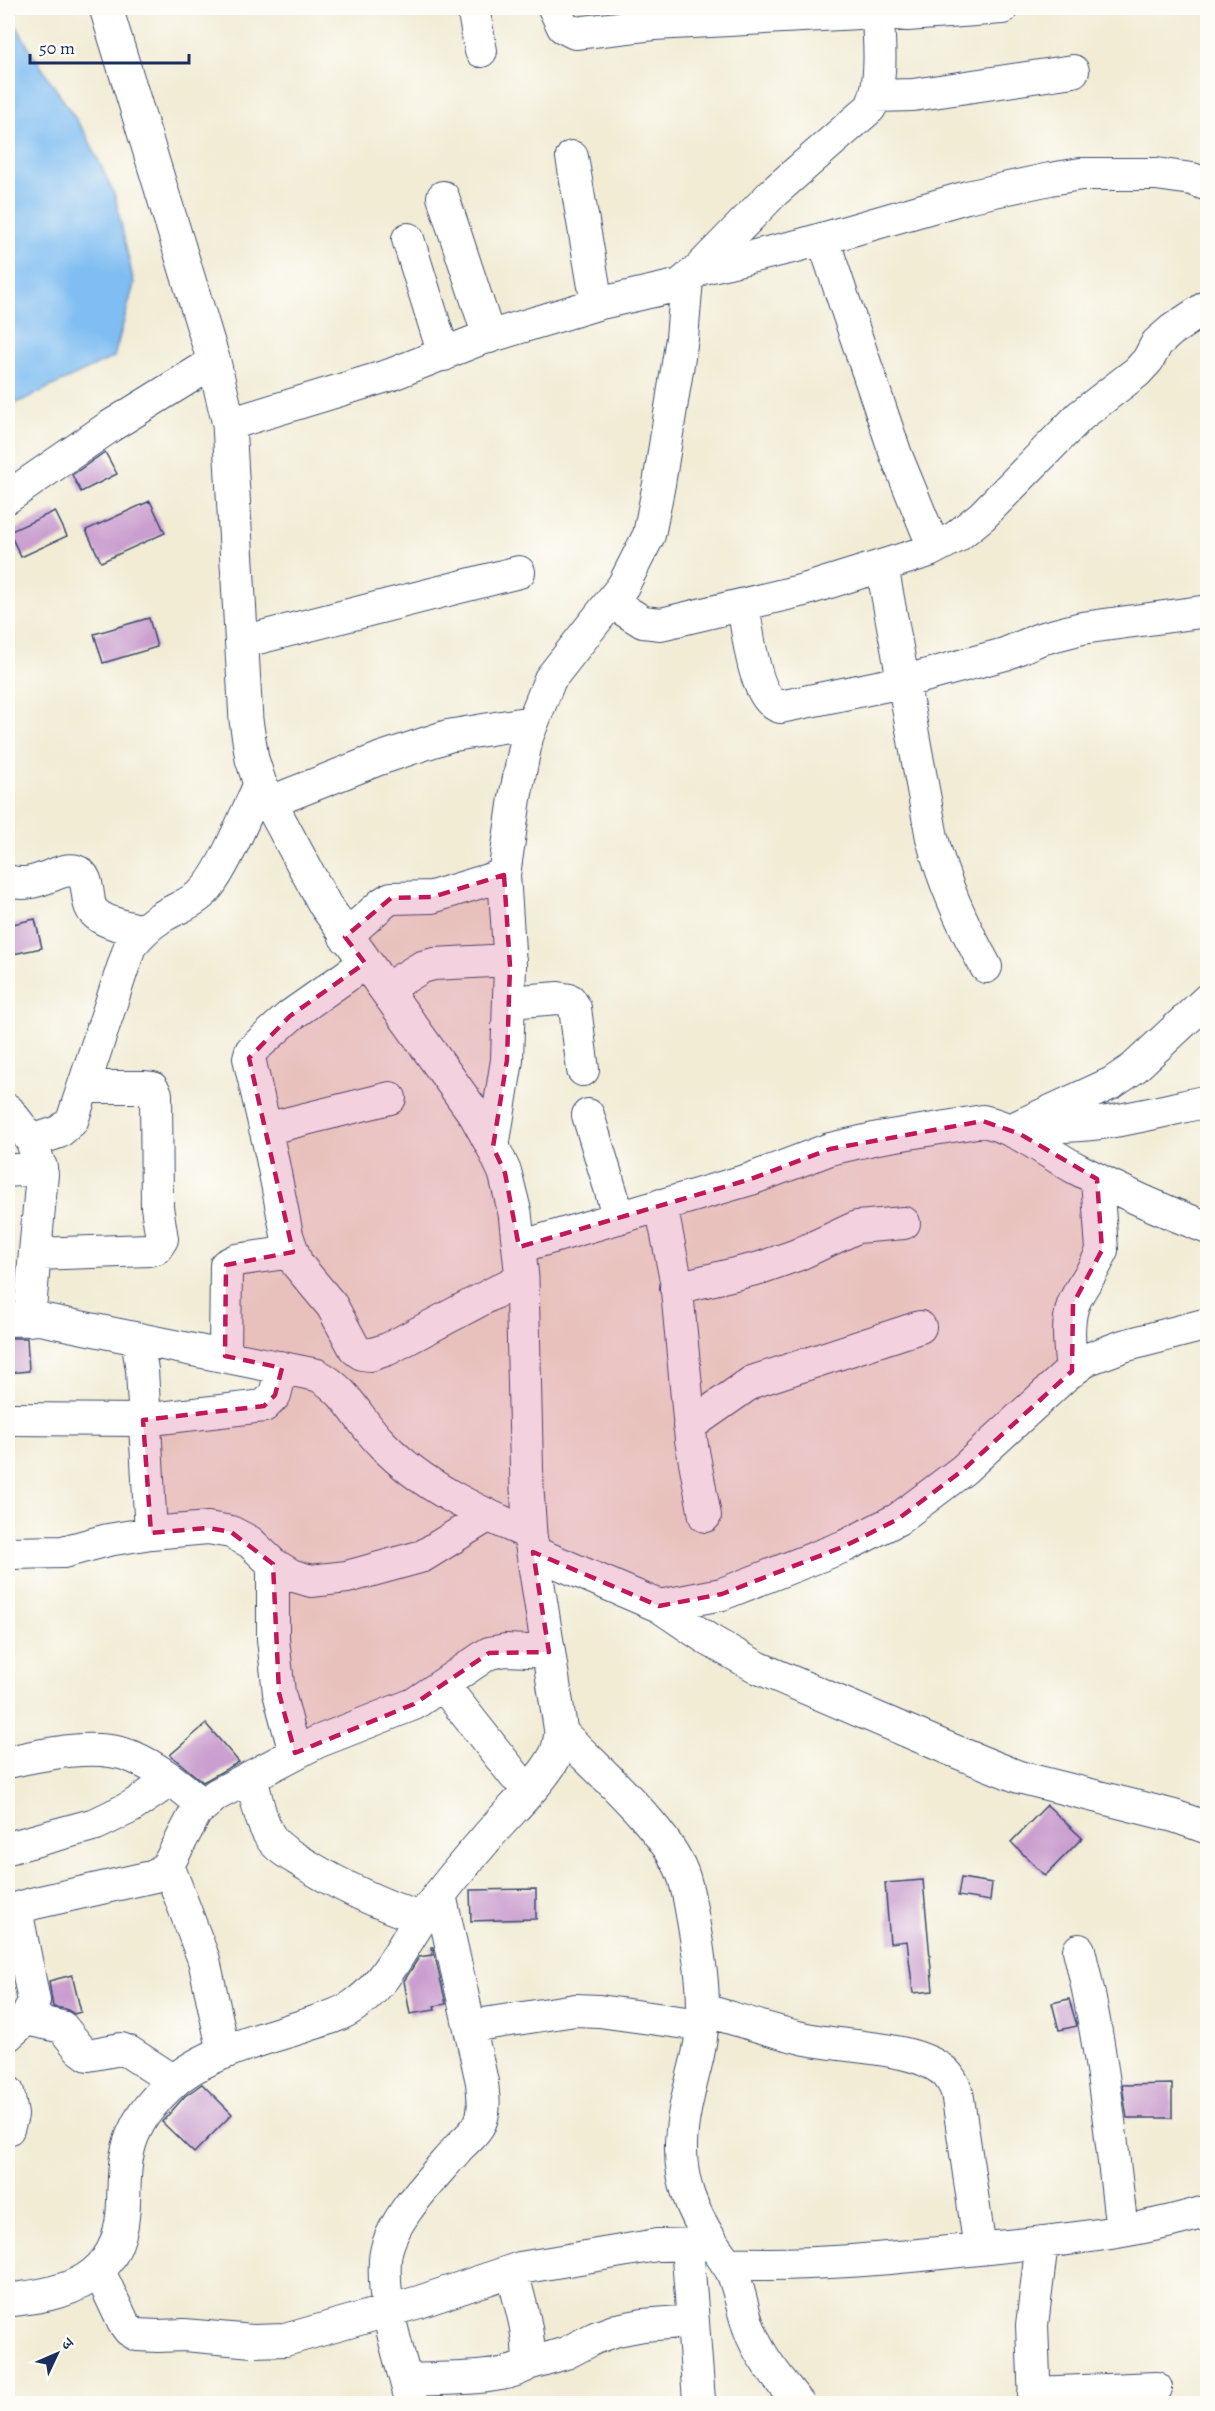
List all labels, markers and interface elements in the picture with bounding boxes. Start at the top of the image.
scale bar [30,27,189,65]
text: 50 m [39,36,75,60]
north arrow [27,2324,87,2384]
text: उ [56,2333,79,2356]

